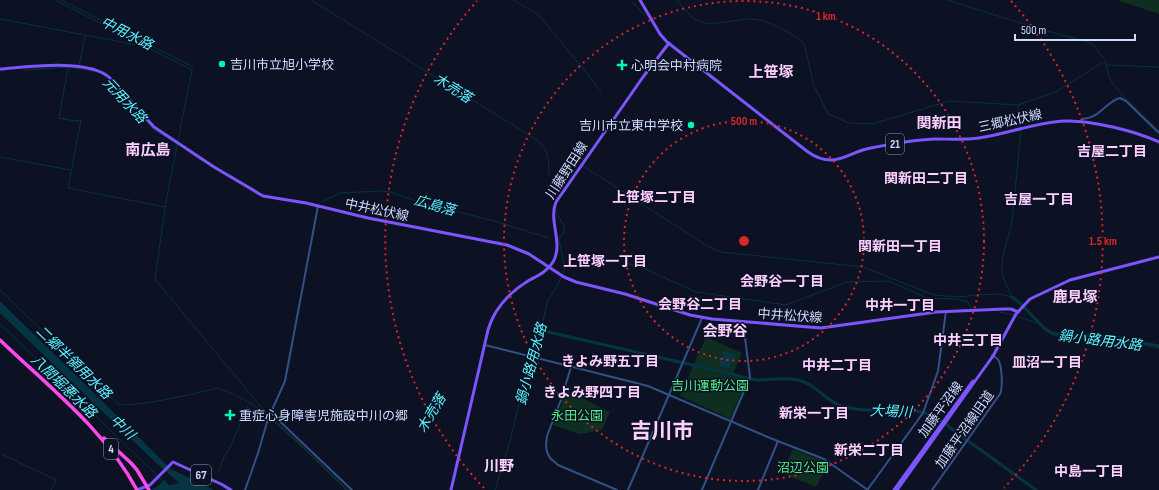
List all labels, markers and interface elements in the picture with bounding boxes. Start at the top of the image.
text: 1 km [816,9,836,24]
water label: 中用水路 [98,13,156,54]
scale bar [1015,16,1135,42]
text: 500 m [1021,23,1046,38]
place label: 吉川市立旭小学校 [230,57,334,73]
place label: 心明会中村病院 [631,58,722,74]
marker: 吉川市立旭小学校 [217,59,227,69]
marker: 心明会中村病院 [616,59,628,71]
district label: 上笹塚 [748,63,794,82]
water label: 木売落 [430,70,477,108]
water label: 元用水路 [99,74,151,127]
street label: 三郷松伏線 [977,106,1044,136]
text: 500 m [731,114,757,129]
district label: 関新田 [916,114,962,133]
place label: 吉川市立東中学校 [579,118,683,134]
marker: 吉川市立東中学校 [686,120,696,130]
road number: 21 [886,134,904,154]
street label: 川藤野田線 [542,139,591,202]
district label: 南広島 [125,141,171,160]
district label: 吉屋二丁目 [1077,143,1147,160]
district label: 関新田二丁目 [884,170,968,187]
district label: 上笹塚二丁目 [612,189,696,206]
district label: 吉屋一丁目 [1004,191,1074,208]
water label: 広島落 [412,192,459,220]
street label: 中井松伏線 [343,195,410,225]
centre of rings [737,234,751,248]
text: 1.5 km [1089,234,1117,249]
district label: 関新田一丁目 [858,238,942,255]
district label: 上笹塚一丁目 [563,253,647,270]
district label: 会野谷一丁目 [740,273,824,290]
district label: 鹿見塚 [1052,288,1098,307]
district label: 会野谷二丁目 [658,296,742,313]
district label: 中井一丁目 [865,297,935,314]
street label: 中井松伏線 [757,306,823,326]
water label: 鍋小路用水路 [512,320,551,407]
water label: 二郷半領用水路 [33,322,116,403]
district label: 会野谷 [702,322,748,341]
water label: 鍋小路用水路 [1057,327,1144,354]
district label: 中井三丁目 [933,332,1003,349]
water label: 八間堀悪水路 [28,351,100,422]
district label: きよみ野五丁目 [561,353,659,370]
district label: 皿沼一丁目 [1012,354,1082,371]
district label: 中井二丁目 [802,357,872,374]
park label: 吉川運動公園 [671,378,749,394]
street label: 加藤平沼線 [915,379,966,441]
district label: きよみ野四丁目 [543,384,641,401]
street label: 加藤平沼線旧道 [932,388,997,471]
water label: 木売落 [413,389,451,436]
water label: 大場川 [870,402,914,421]
district label: 新栄一丁目 [779,405,849,422]
place label: 重症心身障害児施設中川の郷 [239,408,408,424]
park label: 永田公園 [551,408,603,424]
marker: 重症心身障害児施設中川の郷 [224,409,236,421]
water label: 中川 [107,412,140,444]
district label: 吉川市 [631,419,694,444]
road number: 4 [104,439,118,459]
district label: 新栄二丁目 [834,442,904,459]
district label: 川野 [484,457,514,476]
park label: 沼辺公園 [777,460,829,476]
district label: 中島一丁目 [1054,463,1124,480]
road number: 67 [191,465,211,485]

